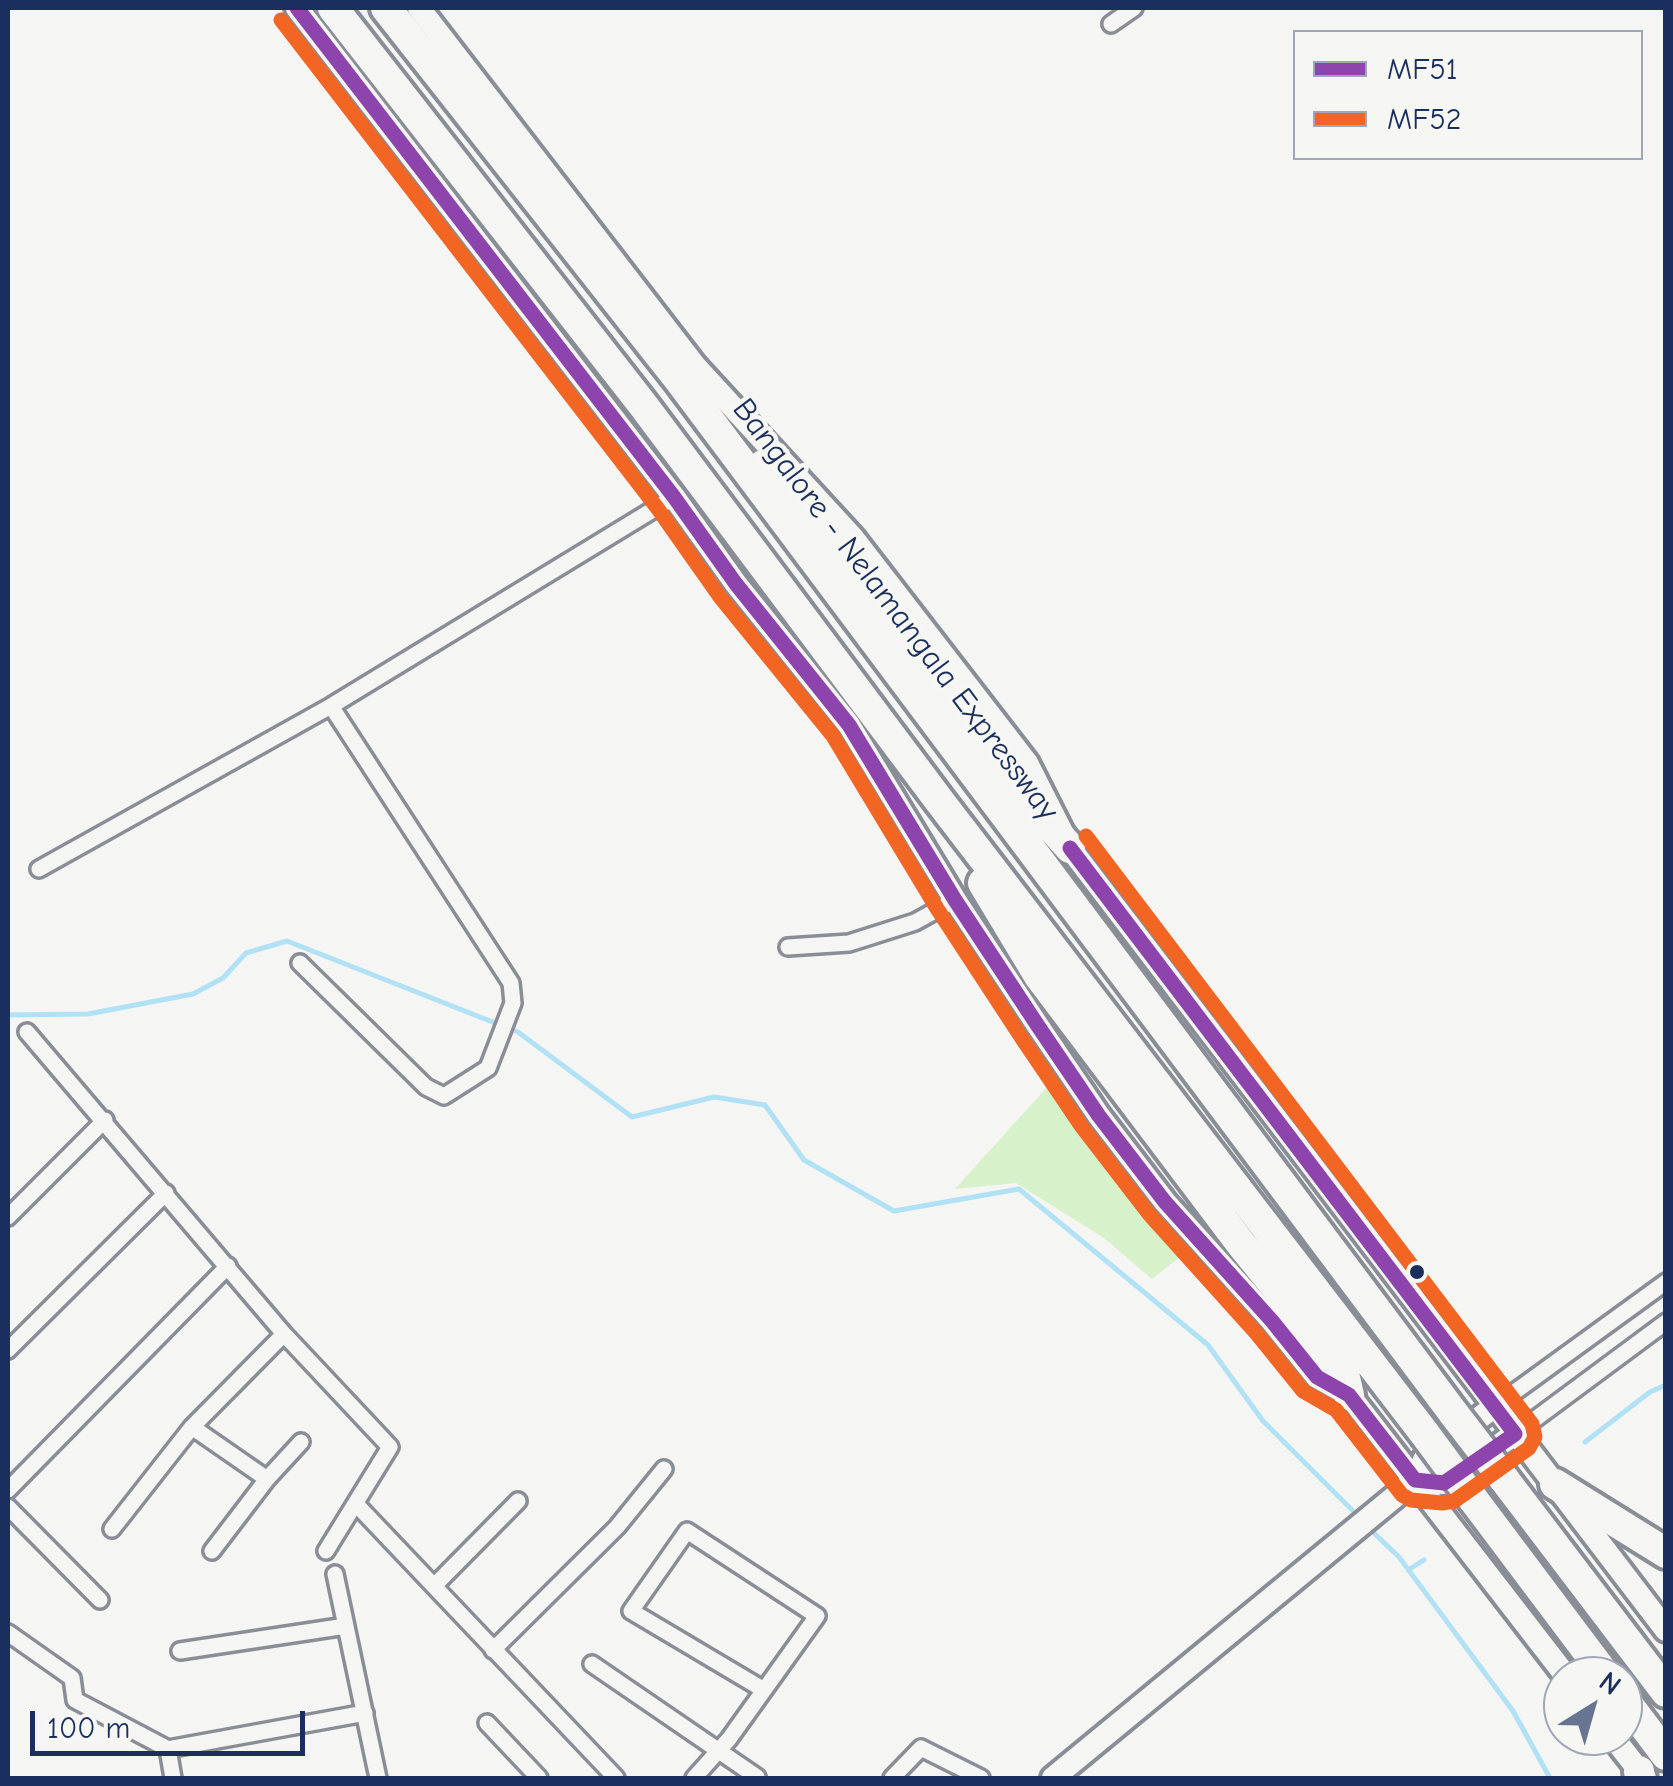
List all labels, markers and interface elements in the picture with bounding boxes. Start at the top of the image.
legend [1293,30,1643,160]
text: MF51 [1387,52,1458,87]
text: MF52 [1387,102,1461,137]
street label: Bangalore - Nelamangala Expressway [724,391,1066,829]
unlabelled marker [1407,1262,1427,1282]
north arrow [1543,1656,1643,1756]
text: N [1593,1665,1627,1702]
scale bar [35,1691,310,1753]
text: 100 m [47,1711,130,1746]

